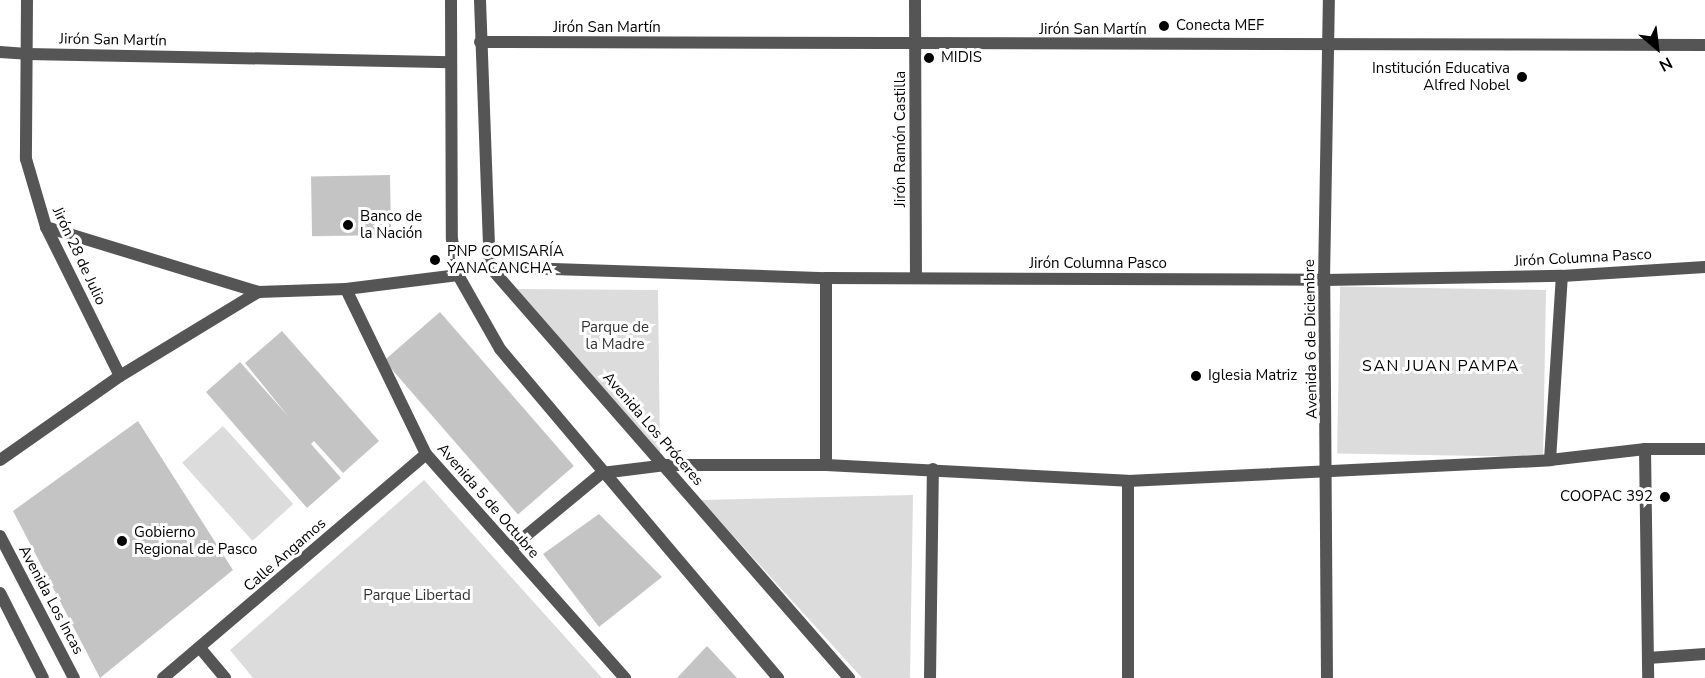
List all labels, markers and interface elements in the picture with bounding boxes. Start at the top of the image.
place label: Conecta MEF [1176,17,1264,35]
north arrow [1627,18,1687,78]
street label: Jirón San Martín [553,19,661,37]
marker: Conecta MEF [1157,19,1171,33]
street label: Jirón San Martín [1039,21,1147,39]
street label: Jirón San Martín [59,30,167,50]
place label: MIDIS [941,49,982,67]
marker: MIDIS [922,51,936,65]
text: N [1655,51,1676,76]
place label: Institución Educativa Alfred Nobel [1372,59,1510,94]
marker: Institución Educativa Alfred Nobel [1515,70,1529,84]
street label: Jirón Ramón Castilla [892,71,910,207]
street label: Jirón 28 de Julio [48,204,110,308]
place label: Banco de la Nación [360,207,423,242]
marker: Banco de la Nación [341,218,355,232]
place label: PNP COMISARÍA YANACANCHA [447,242,564,277]
street label: Jirón Columna Pasco [1514,245,1652,271]
marker: PNP COMISARÍA YANACANCHA [428,253,442,267]
street label: Jirón Columna Pasco [1029,255,1167,273]
street label: Avenida 6 de Diciembre [1301,259,1321,419]
park label: Parque de la Madre [581,318,649,353]
district label: SAN JUAN PAMPA [1362,356,1520,376]
place label: Iglesia Matriz [1208,367,1297,385]
street label: Avenida Los Próceres [599,369,707,489]
marker: Iglesia Matriz [1189,369,1203,383]
street label: Avenida 5 de Octubre [433,440,543,562]
place label: COOPAC 392 [1560,488,1653,506]
marker: COOPAC 392 [1658,490,1672,504]
street label: Calle Angamos [240,514,330,596]
place label: Gobierno Regional de Pasco [134,523,257,558]
marker: Gobierno Regional de Pasco [115,534,129,548]
street label: Avenida Los Incas [15,543,87,657]
park label: Parque Libertad [363,587,471,605]

